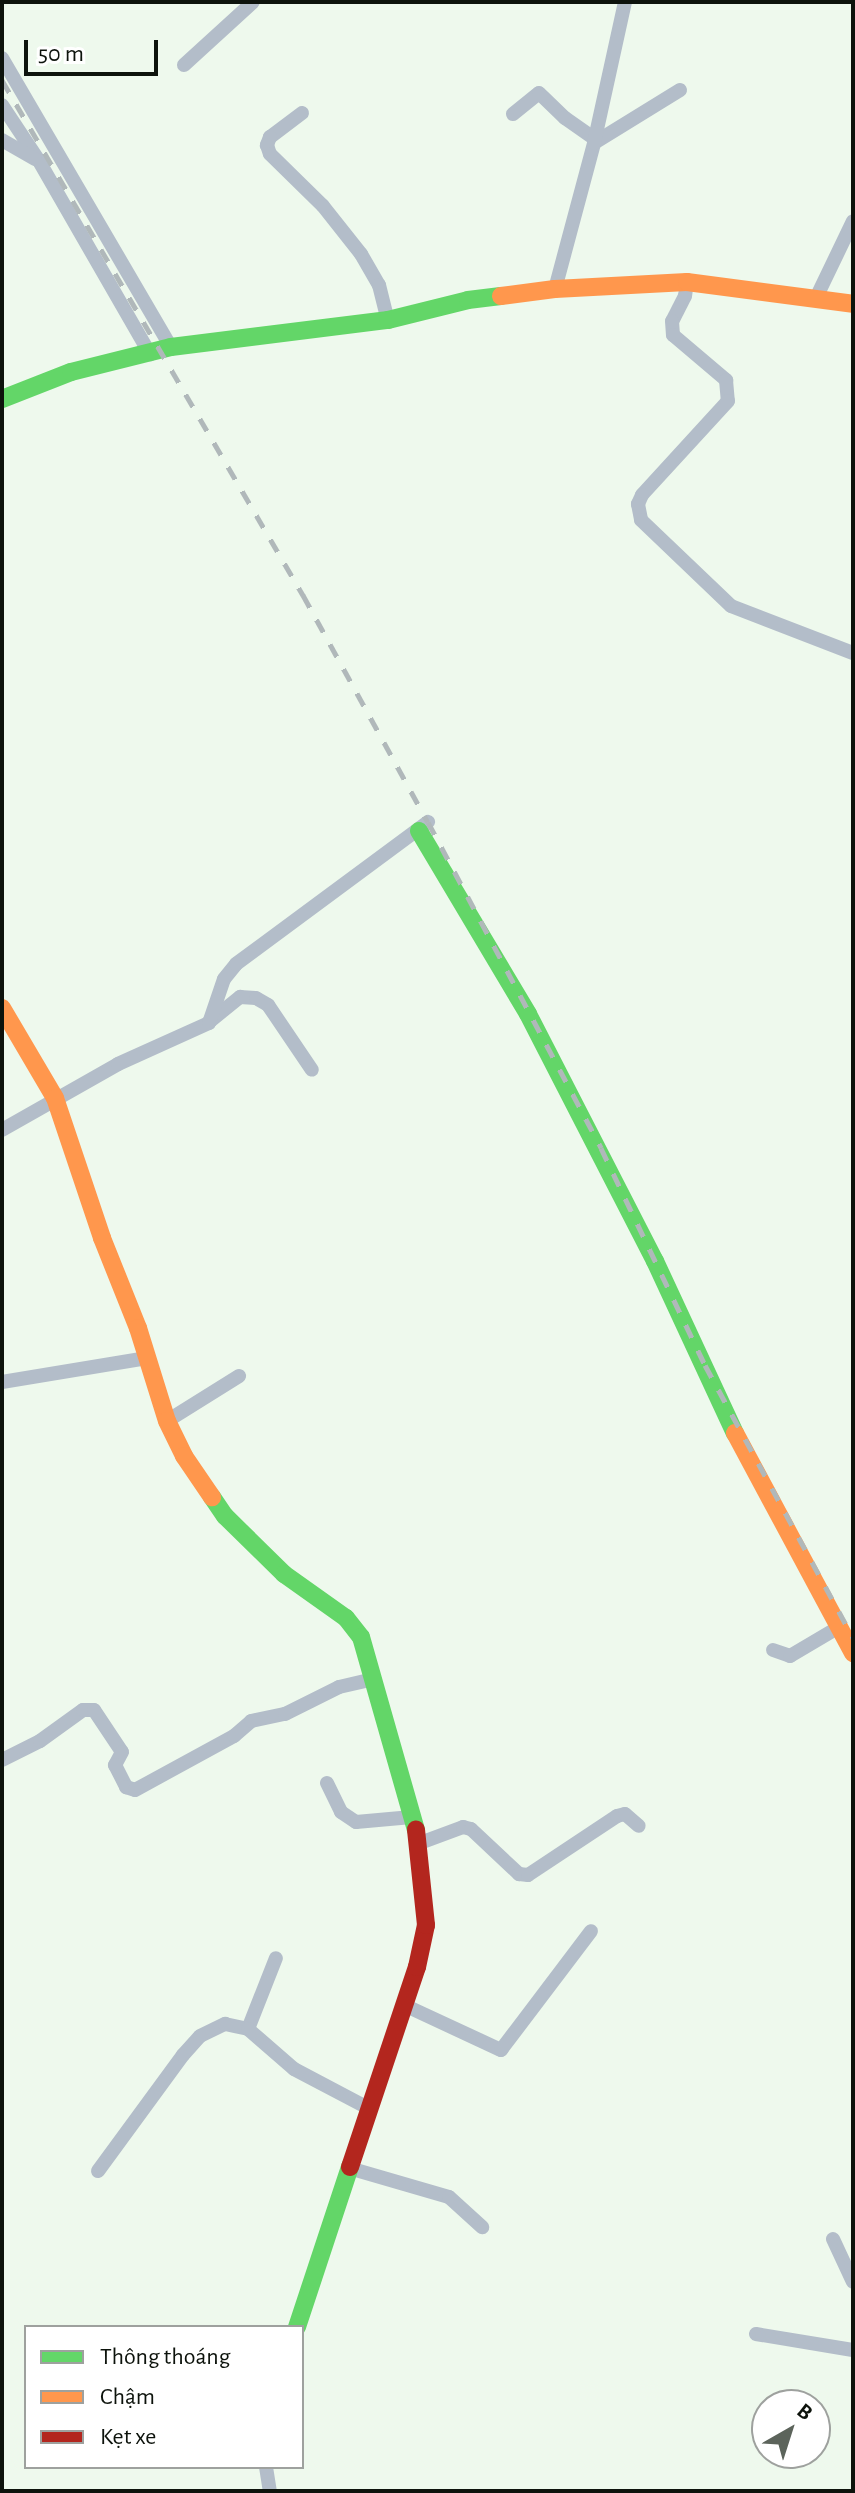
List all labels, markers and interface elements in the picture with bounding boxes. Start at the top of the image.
scale bar [28,24,162,74]
text: 50 m [38,42,84,66]
legend [24,2325,304,2469]
text: Thông thoáng [100,2345,230,2369]
text: Chậm [100,2385,155,2409]
north arrow [751,2389,831,2469]
text: B [793,2399,817,2424]
text: Kẹt xe [100,2425,156,2449]

